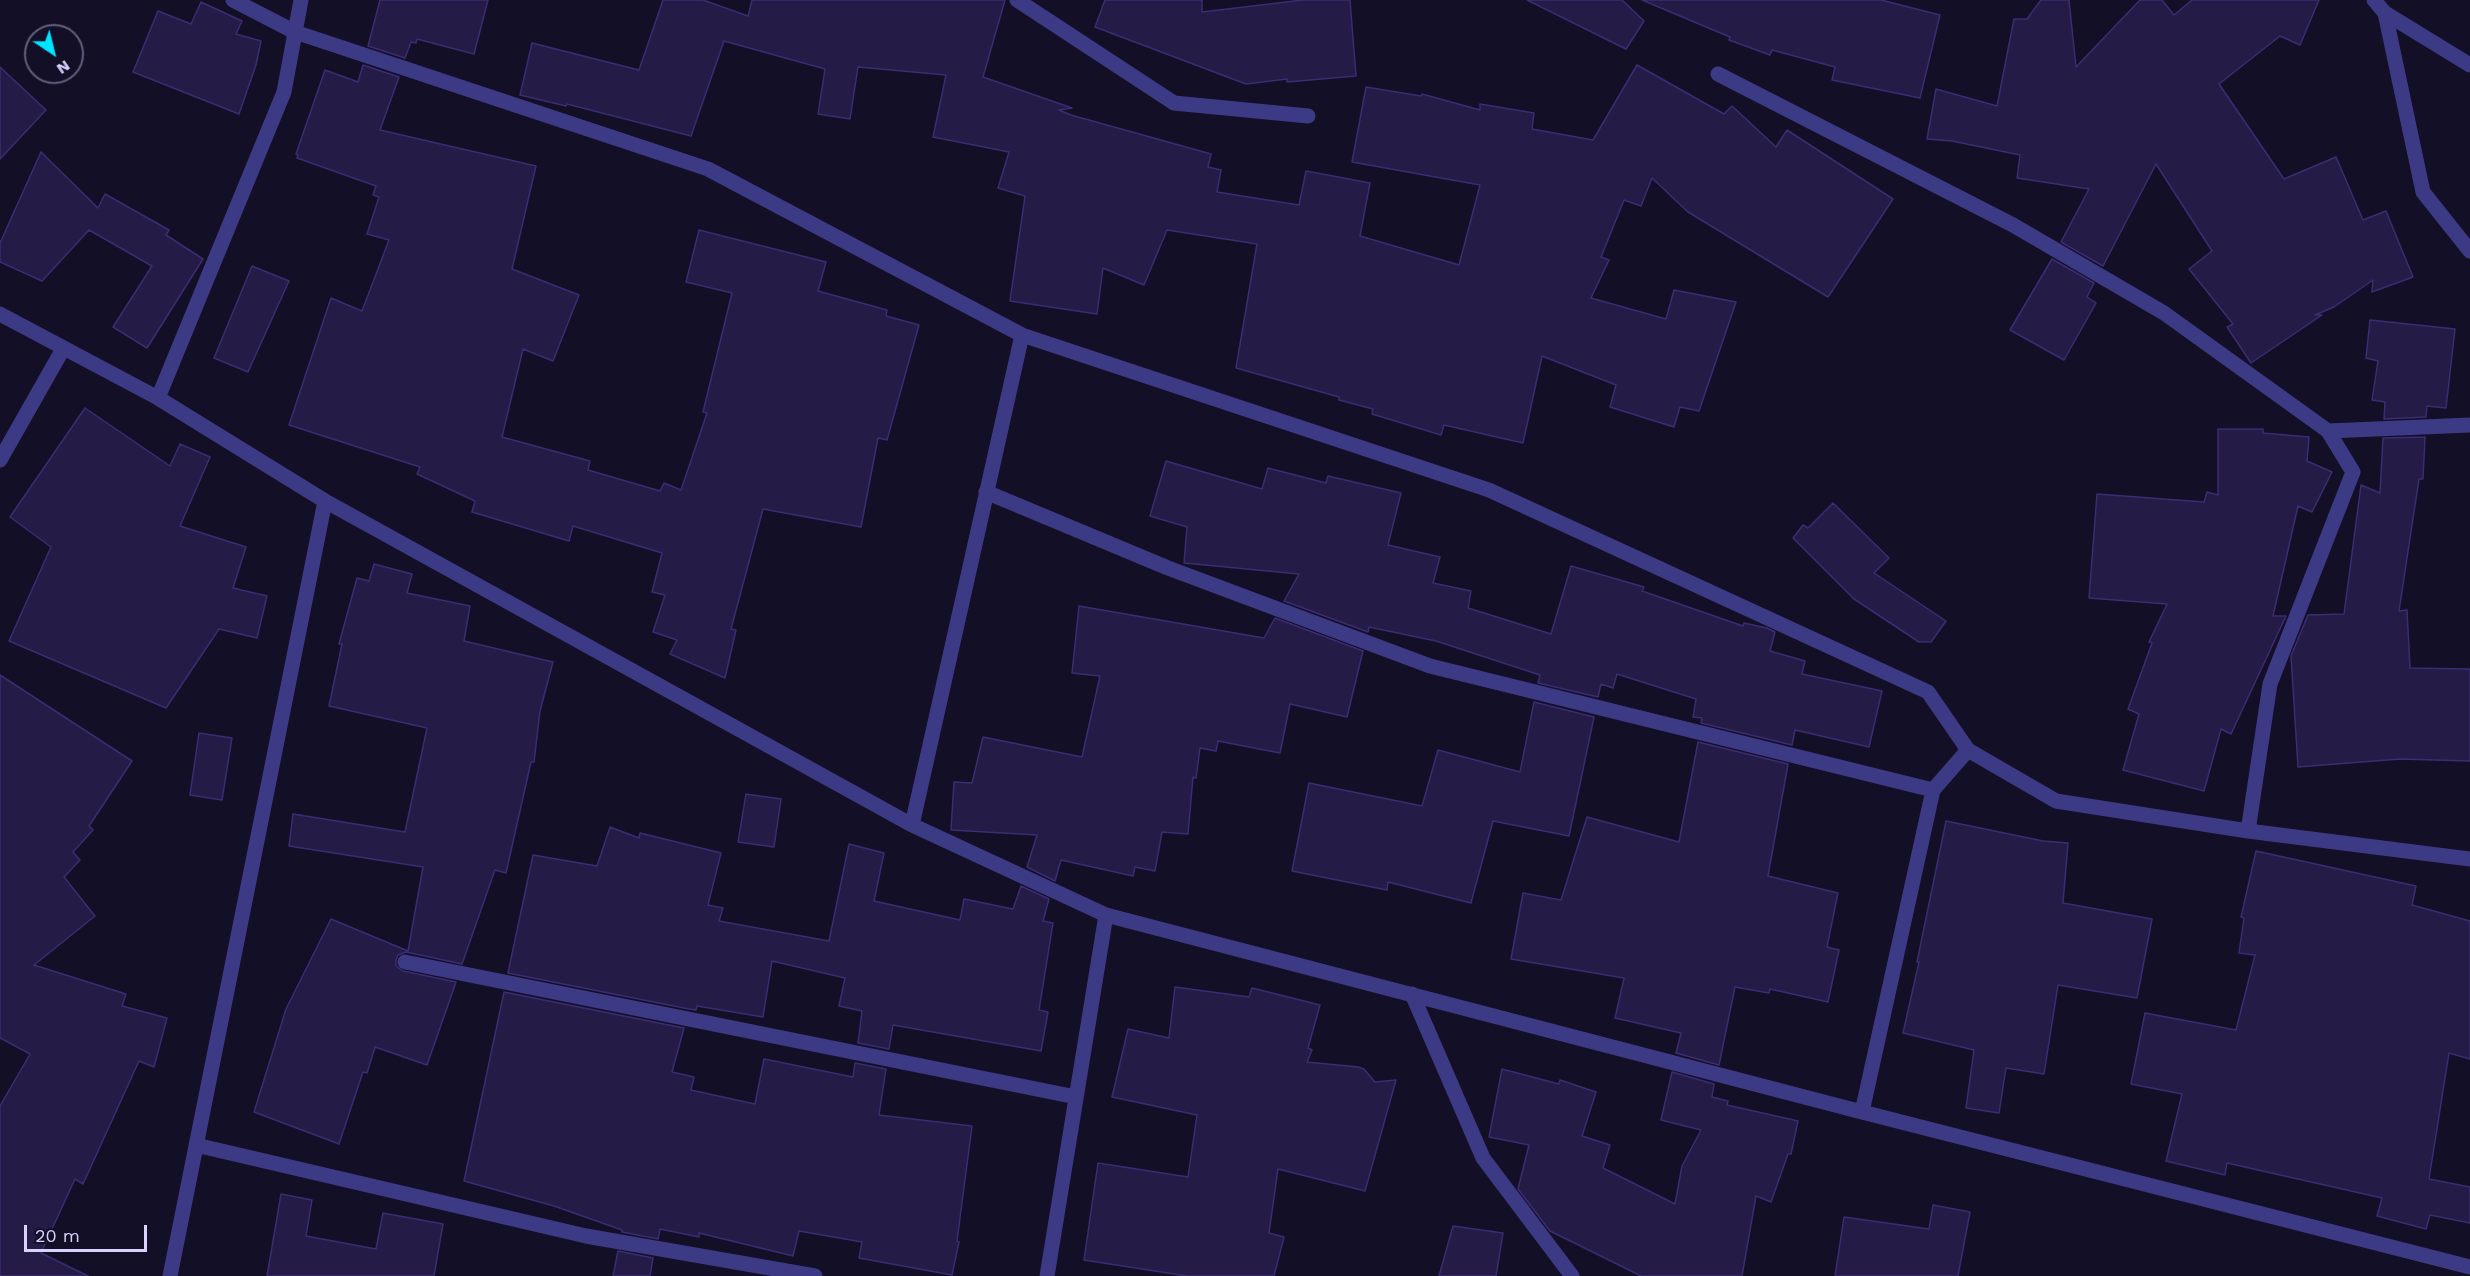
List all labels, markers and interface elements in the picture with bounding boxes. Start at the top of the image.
north arrow [24,24,84,84]
text: N [53,56,74,79]
scale bar [27,1213,150,1251]
text: 20 m [35,1225,80,1246]

